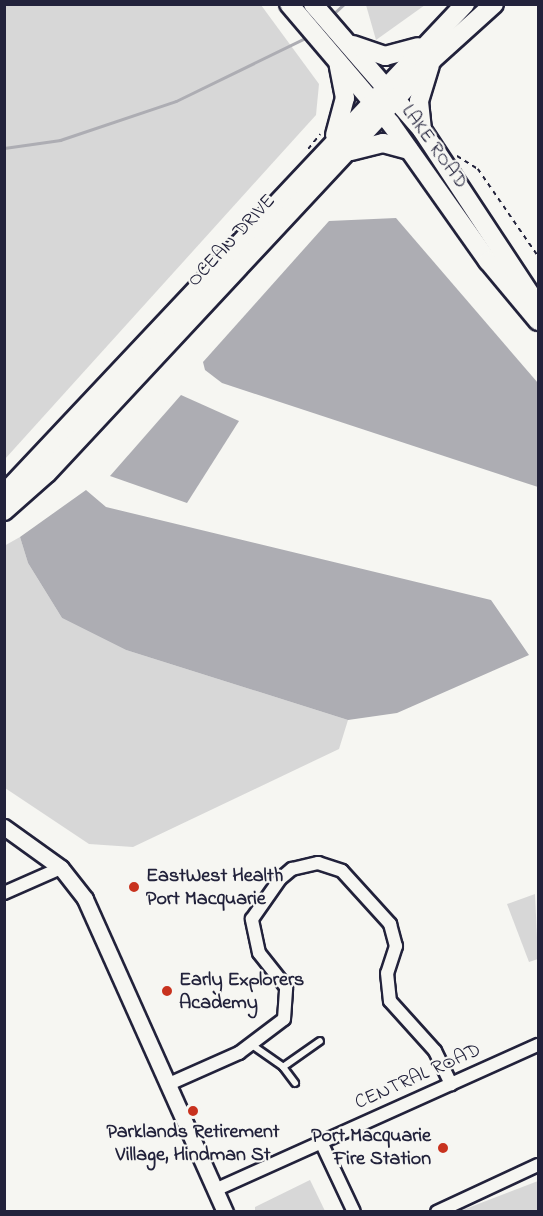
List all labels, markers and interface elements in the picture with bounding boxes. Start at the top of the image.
street label: LAKE ROAD [396,100,472,194]
street label: OCEAN DRIVE [183,190,281,292]
place label: EastWest Health Port Macquarie [146,864,283,911]
marker: EastWest Health Port Macquarie [127,880,141,894]
place label: Early Explorers Academy [179,968,304,1015]
marker: Early Explorers Academy [160,984,174,998]
street label: CENTRAL ROAD [351,1039,485,1115]
marker: Parklands Retirement Village, Hindman St [186,1104,200,1118]
place label: Parklands Retirement Village, Hindman St [106,1120,280,1167]
place label: Port Macquarie Fire Station [311,1124,431,1171]
marker: Port Macquarie Fire Station [436,1141,450,1155]

